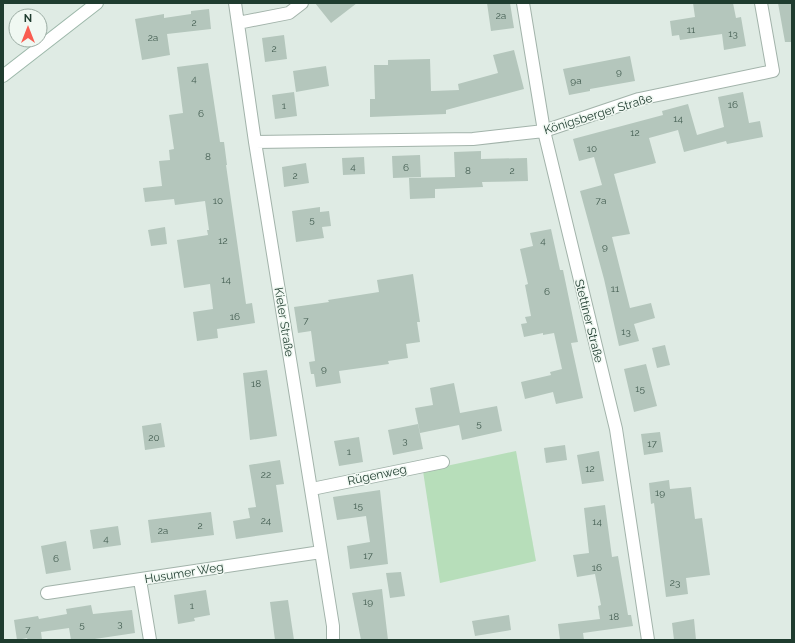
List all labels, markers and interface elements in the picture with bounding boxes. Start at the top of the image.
north arrow [8,8,48,48]
house number: 2a [496,10,506,21]
text: N [24,12,32,25]
house number: 2 [191,17,197,28]
house number: 11 [687,24,696,35]
house number: 13 [728,28,738,39]
house number: 2a [148,32,158,43]
house number: 2 [271,43,277,54]
house number: 9 [616,66,622,77]
house number: 4 [191,73,197,84]
house number: 9a [570,75,582,86]
street label: Königsberger Straße [542,91,654,137]
house number: 16 [728,99,738,110]
house number: 1 [282,100,287,111]
house number: 6 [198,108,204,119]
house number: 14 [673,113,683,124]
house number: 12 [630,127,640,138]
house number: 10 [587,143,597,154]
house number: 8 [205,151,211,162]
house number: 4 [350,161,356,172]
house number: 6 [403,162,409,173]
house number: 8 [465,165,471,176]
house number: 2 [509,165,515,176]
house number: 2 [292,170,298,181]
house number: 10 [213,195,223,206]
house number: 7a [596,195,606,206]
house number: 5 [309,214,315,225]
house number: 12 [218,235,228,246]
house number: 4 [540,235,546,246]
house number: 9 [602,241,608,252]
house number: 14 [221,274,231,285]
street label: Stettiner Straße [572,278,606,364]
house number: 11 [611,283,620,294]
street label: Kieler Straße [272,286,296,358]
house number: 6 [544,286,550,297]
house number: 16 [230,311,240,322]
house number: 7 [303,315,309,326]
house number: 13 [621,326,631,337]
house number: 9 [321,363,327,374]
house number: 18 [251,378,261,389]
house number: 15 [635,383,645,394]
house number: 5 [476,418,482,429]
house number: 20 [148,432,160,443]
house number: 3 [402,435,408,446]
house number: 17 [647,438,657,449]
house number: 1 [347,446,352,457]
street label: Rügenweg [346,462,408,488]
house number: 12 [585,463,595,474]
house number: 22 [261,469,271,480]
house number: 19 [655,487,665,498]
house number: 15 [353,500,363,511]
house number: 24 [261,515,272,526]
house number: 14 [592,516,602,527]
house number: 2 [197,520,203,531]
house number: 2a [158,525,168,536]
house number: 4 [103,533,109,544]
house number: 17 [363,550,373,561]
house number: 6 [53,553,59,564]
street label: Husumer Weg [144,560,224,586]
house number: 16 [592,562,602,573]
house number: 23 [670,577,680,588]
house number: 19 [363,596,373,607]
house number: 1 [190,600,195,611]
house number: 18 [609,611,619,622]
house number: 3 [117,618,123,629]
house number: 5 [79,619,85,630]
house number: 7 [25,624,31,635]

